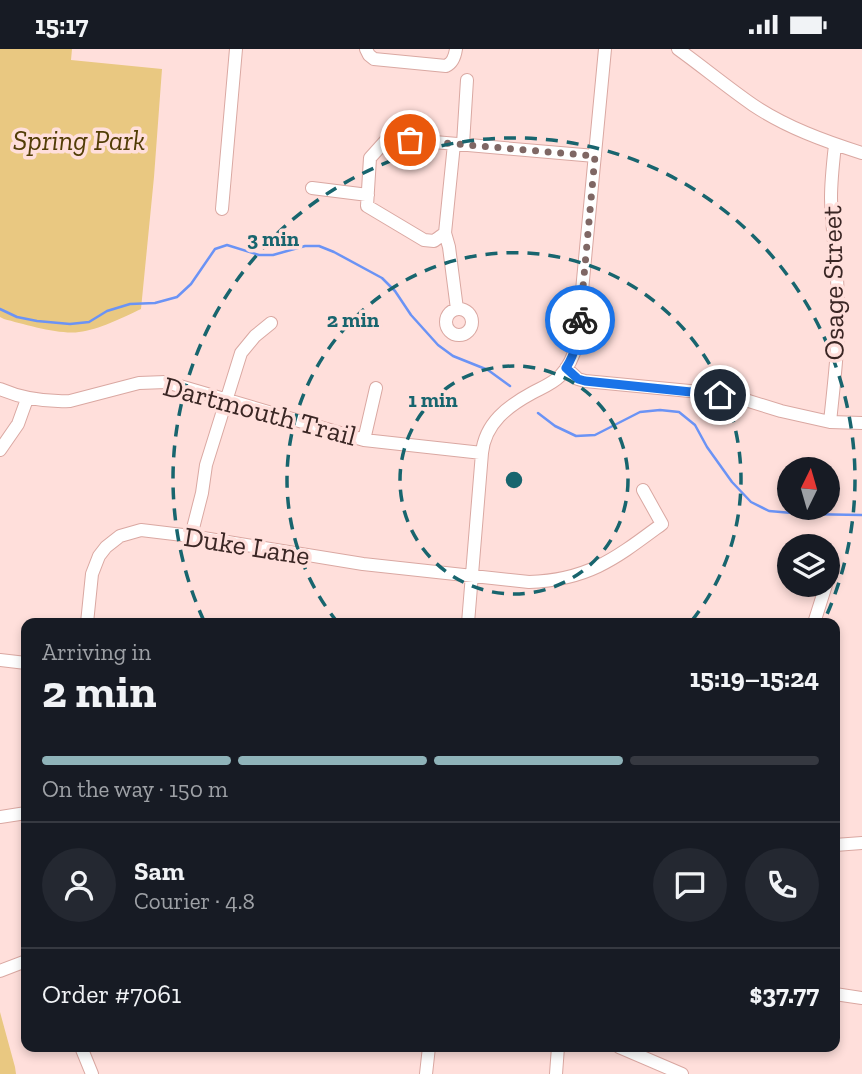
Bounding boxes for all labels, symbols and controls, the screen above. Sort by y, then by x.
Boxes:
text: 15:17 [35,9,88,41]
pin [380,110,440,170]
icon: bag [391,121,429,159]
park label: Spring Park [13,124,145,157]
street label: Osage Street [815,205,851,361]
text: 3 min [247,226,300,251]
courier [545,285,615,355]
icon: bike [561,301,599,339]
text: 2 min [327,307,380,332]
pin [690,365,750,425]
street label: Dartmouth Trail [160,369,360,453]
icon: home [701,376,739,414]
text: 1 min [408,387,458,412]
north arrow [777,457,840,520]
map controls [777,457,840,597]
centre of rings [502,468,526,492]
street label: Duke Lane [182,520,312,572]
button: layers [777,534,840,597]
text: Arriving in [42,638,151,666]
text: 15:19–15:24 [690,662,819,694]
text: 2 min [42,664,157,719]
text: On the way · 150 m [42,775,228,803]
button: person [42,848,116,922]
button: chat [653,848,727,922]
button: phone [745,848,819,922]
text: Sam [134,855,184,887]
text: Courier · 4.8 [134,887,255,915]
text: Order #7061 [42,978,181,1010]
text: $37.77 [750,978,819,1010]

